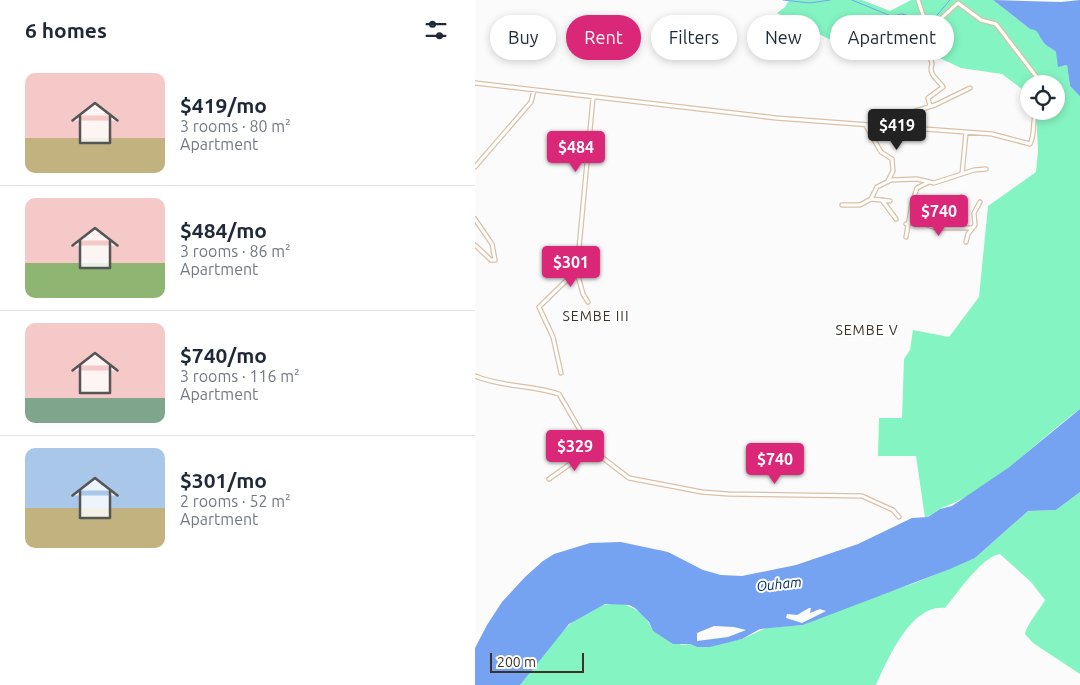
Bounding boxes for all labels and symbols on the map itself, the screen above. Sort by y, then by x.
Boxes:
pin: $419 [867,108,927,151]
pin: $484 [546,130,606,173]
pin: $740 [909,194,969,237]
pin: $301 [541,246,601,288]
district label: SEMBE III [562,308,630,324]
district label: SEMBE V [835,322,899,338]
pin: $329 [545,430,605,472]
pin: $740 [745,442,805,485]
water label: Ouham [756,574,802,594]
scale bar [490,650,584,673]

